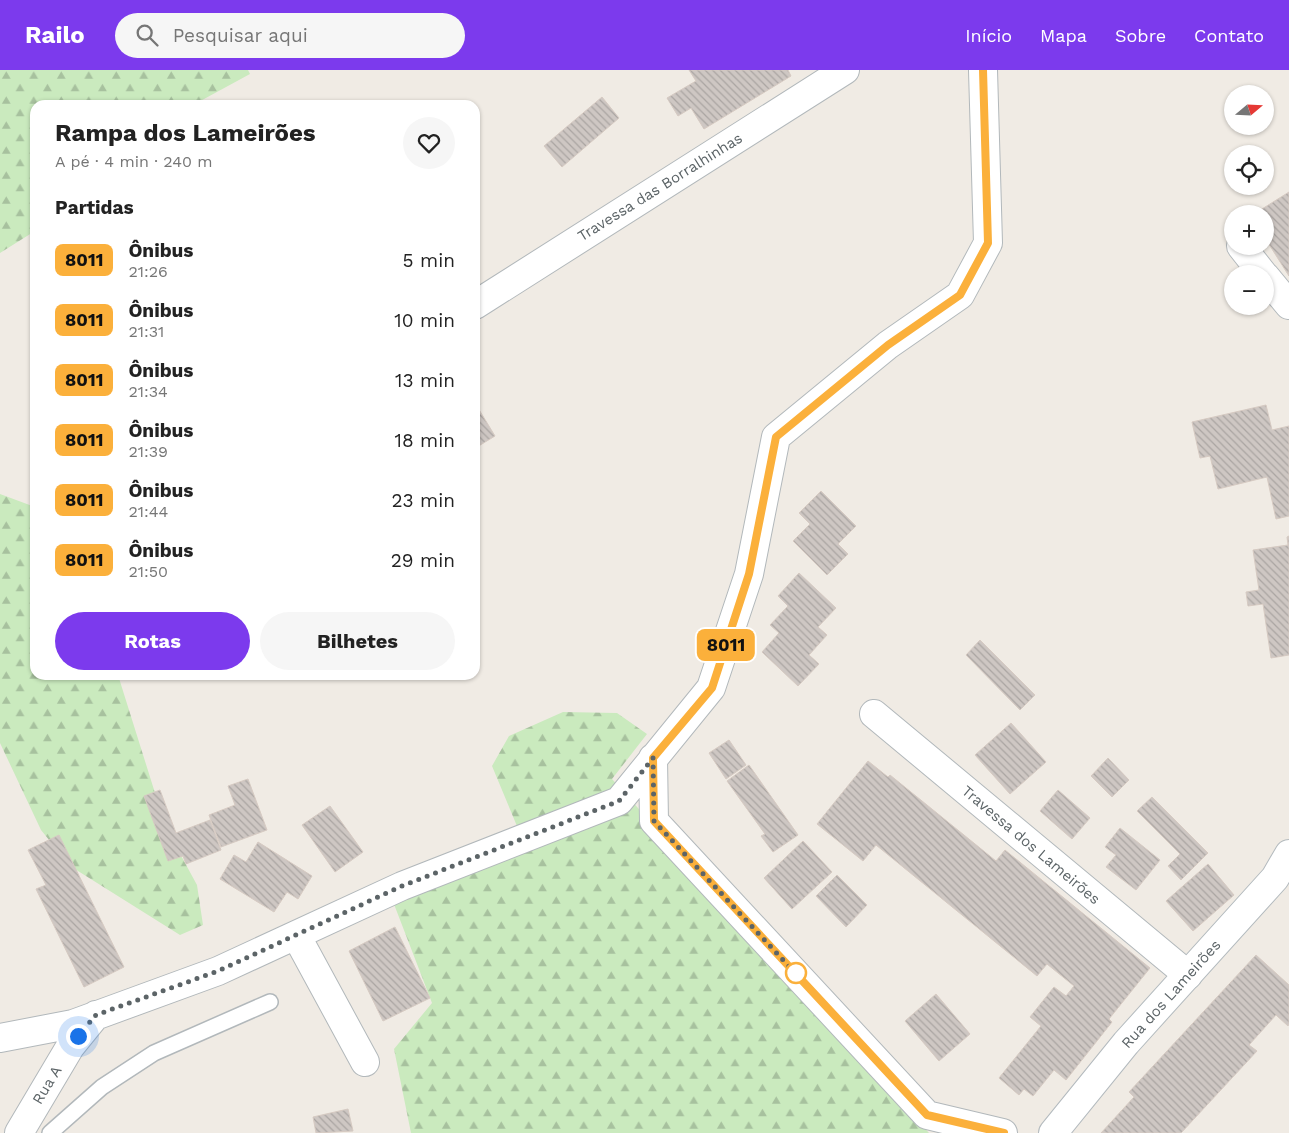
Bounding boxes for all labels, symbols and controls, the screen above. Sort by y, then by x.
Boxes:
search box [115,13,465,58]
text: Railo [25,21,85,49]
icon: search [133,21,161,49]
text: Pesquisar aqui [173,24,308,47]
text: Início [965,25,1012,46]
text: Mapa [1040,25,1087,46]
text: Sobre [1115,25,1166,46]
text: Contato [1194,25,1264,46]
north arrow [1224,85,1274,135]
map controls [1224,85,1274,315]
button: heart [403,117,455,169]
text: Rampa dos Lameirões [55,119,316,147]
street label: Travessa das Borralhinhas [574,129,746,245]
button: locate [1224,145,1274,195]
text: A pé · 4 min · 240 m [55,152,213,171]
text: Partidas [55,196,134,219]
button: + [1224,205,1274,255]
text: Ônibus [128,239,193,262]
text: 8011 [65,249,103,270]
text: 5 min [403,249,455,272]
text: 21:26 [128,262,168,281]
button: − [1224,265,1274,315]
text: Ônibus [128,299,193,322]
text: 8011 [65,309,103,330]
text: 10 min [394,309,455,332]
text: 21:31 [128,322,164,341]
text: Ônibus [128,359,193,382]
text: 8011 [65,369,103,390]
text: 13 min [395,369,455,392]
text: 21:34 [128,382,168,401]
text: Ônibus [128,419,193,442]
text: 8011 [65,429,103,450]
text: 18 min [394,429,455,452]
text: 21:39 [128,442,168,461]
text: Ônibus [128,479,193,502]
text: 8011 [65,489,103,510]
text: 23 min [391,489,455,512]
text: 21:44 [128,502,168,521]
text: Ônibus [128,539,193,562]
text: 8011 [65,549,103,570]
text: 29 min [391,549,455,572]
text: 21:50 [128,562,168,581]
button: Rotas [55,612,250,670]
button: Bilhetes [260,612,455,670]
line badge: 8011 [691,629,761,661]
text: 8011 [707,634,745,655]
street label: Travessa dos Lameirões [958,782,1104,908]
street label: Rua dos Lameirões [1118,936,1224,1052]
unlabelled marker [785,962,807,984]
your location [66,1024,91,1049]
street label: Rua A [29,1062,65,1107]

